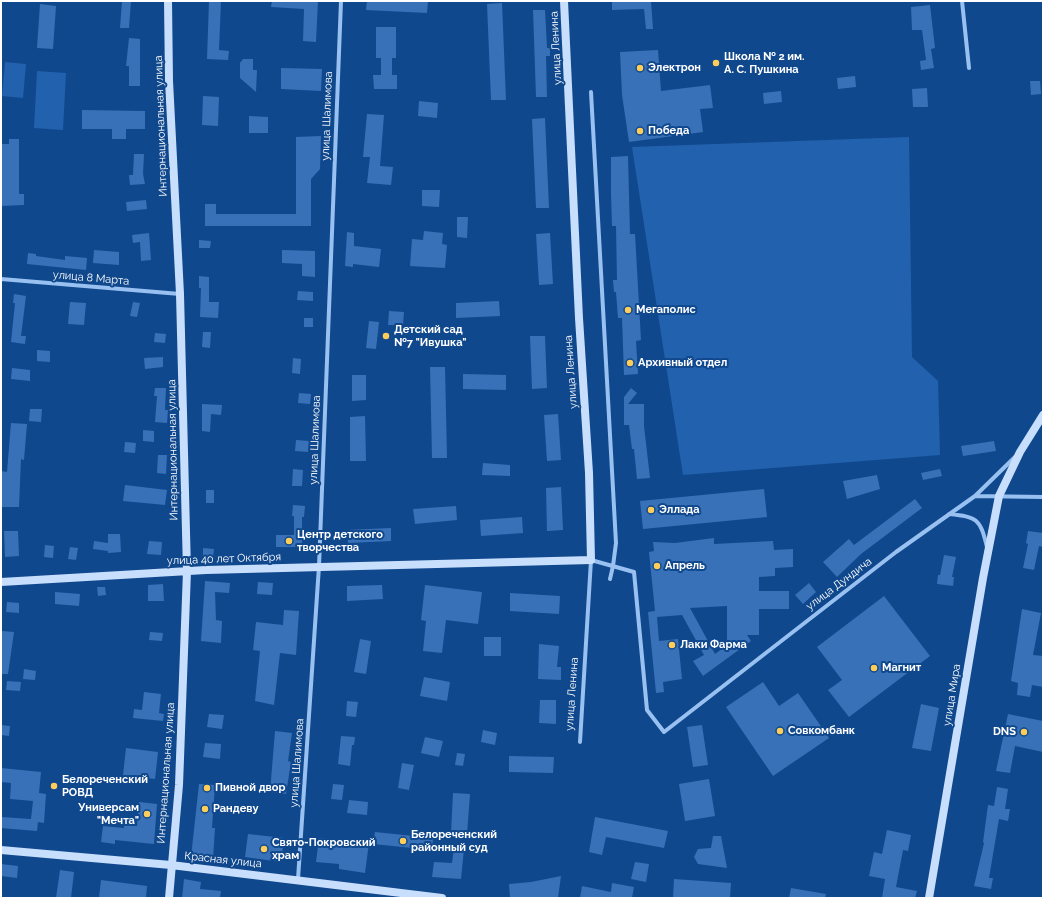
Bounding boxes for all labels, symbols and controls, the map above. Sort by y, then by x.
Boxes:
street label: улица Ленина [547,11,565,85]
place label: Школа № 2 им. А. С. Пушкина [724,50,805,76]
street label: Интернациональная улица [152,55,170,197]
marker: Школа № 2 им. А. С. Пушкина [711,58,721,68]
place label: Электрон [648,61,701,75]
marker: Электрон [635,63,645,73]
street label: улица Шалимова [319,71,335,161]
place label: Победа [648,124,689,138]
marker: Победа [635,126,645,136]
street label: улица 8 Марта [52,268,130,288]
place label: Мегаполис [636,303,696,317]
marker: Мегаполис [623,305,633,315]
place label: Детский сад №7 "Ивушка" [394,323,467,349]
marker: Детский сад №7 "Ивушка" [381,331,391,341]
street label: улица Ленина [562,335,580,409]
place label: Архивный отдел [638,356,727,370]
marker: Архивный отдел [625,358,635,368]
street label: Интернациональная улица [165,379,181,521]
street label: улица Шалимова [307,395,323,485]
place label: Эллада [659,503,700,517]
marker: Эллада [646,505,656,515]
place label: Центр детского творчества [297,528,383,554]
marker: Центр детского творчества [284,536,294,546]
street label: улица 40 лет Октября [167,550,281,568]
street label: улица Дундича [803,555,875,613]
place label: Апрель [665,559,705,573]
marker: Апрель [652,561,662,571]
place label: Лаки Фарма [680,638,747,652]
marker: Лаки Фарма [667,640,677,650]
street label: улица Ленина [563,657,581,731]
place label: Магнит [882,661,921,675]
marker: Магнит [869,663,879,673]
street label: улица Мира [941,663,963,727]
street label: Интернациональная улица [154,702,178,844]
street label: улица Шалимова [287,718,307,808]
place label: Совкомбанк [788,724,855,738]
place label: DNS [993,725,1016,739]
marker: Совкомбанк [775,726,785,736]
marker: DNS [1019,727,1029,737]
place label: Белореченский РОВД [62,773,148,799]
marker: Белореченский РОВД [49,781,59,791]
place label: Пивной двор [215,781,285,795]
marker: Пивной двор [202,783,212,793]
place label: Универсам "Мечта" [78,801,139,827]
place label: Рандеву [213,802,259,816]
marker: Рандеву [200,804,210,814]
marker: Универсам "Мечта" [142,809,152,819]
place label: Белореченский районный суд [411,828,497,854]
place label: Свято-Покровский храм [272,836,375,862]
marker: Белореченский районный суд [398,836,408,846]
marker: Свято-Покровский храм [259,844,269,854]
street label: Красная улица [184,849,262,871]

